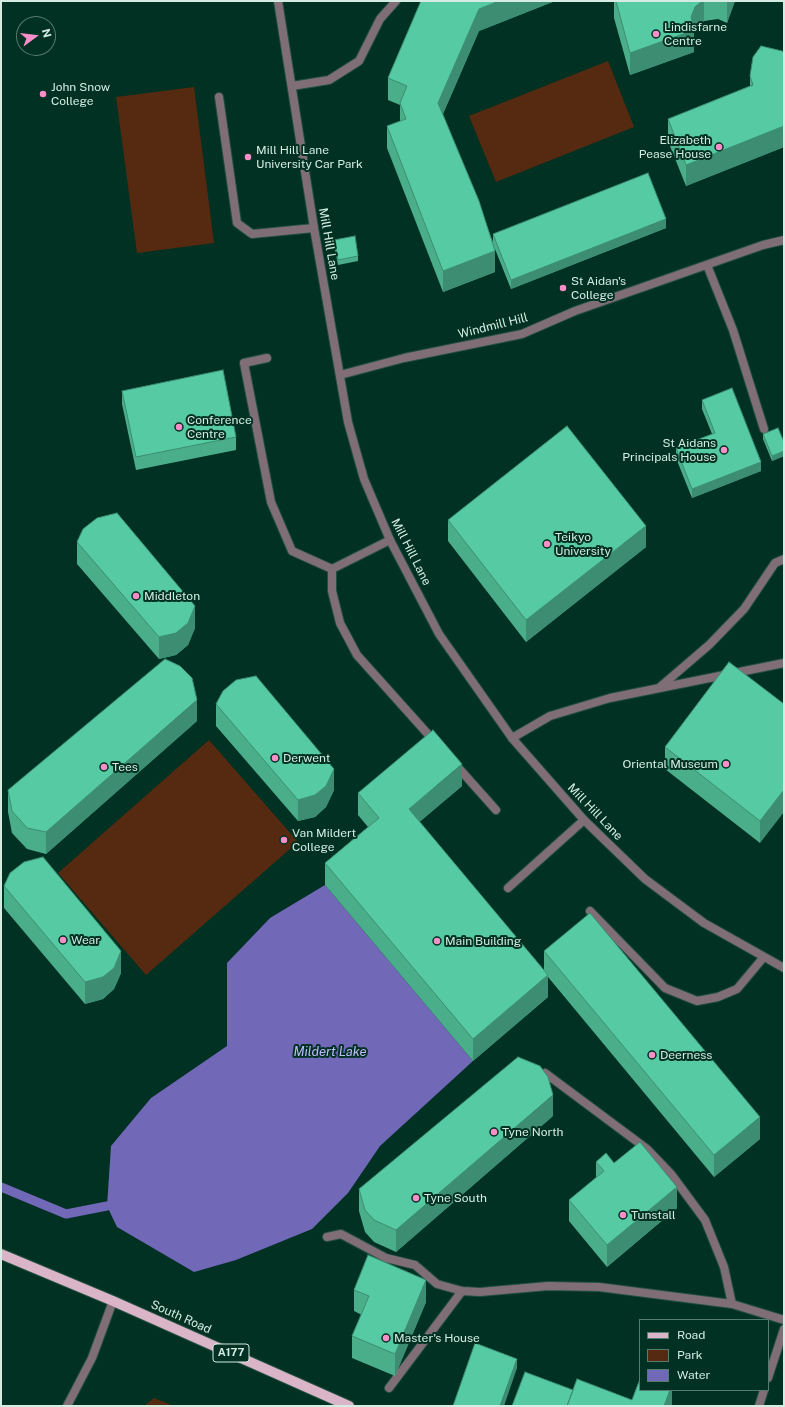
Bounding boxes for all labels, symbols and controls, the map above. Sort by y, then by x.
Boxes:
north arrow [16,16,56,56]
place label: Lindisfarne Centre [664,20,727,48]
text: N [40,27,54,39]
marker: Lindisfarne Centre [651,29,661,39]
place label: John Snow College [51,80,110,108]
marker: John Snow College [38,89,48,99]
place label: Elizabeth Pease House [639,133,711,161]
marker: Elizabeth Pease House [714,142,724,152]
place label: Mill Hill Lane University Car Park [256,143,363,171]
marker: Mill Hill Lane University Car Park [243,152,253,162]
street label: Mill Hill Lane [316,207,342,281]
place label: St Aidan's College [571,274,626,302]
marker: St Aidan's College [558,283,568,293]
street label: Windmill Hill [457,310,529,342]
place label: Conference Centre [187,413,252,441]
marker: Conference Centre [174,422,184,432]
place label: St Aidans Principals House [622,436,716,464]
marker: St Aidans Principals House [719,445,729,455]
street label: Mill Hill Lane [388,516,434,588]
place label: Teikyo University [555,530,611,558]
marker: Teikyo University [542,539,552,549]
place label: Middleton [144,589,200,603]
marker: Middleton [131,591,141,601]
place label: Derwent [283,751,330,765]
marker: Derwent [270,753,280,763]
place label: Oriental Museum [622,757,718,771]
marker: Oriental Museum [721,759,731,769]
place label: Tees [112,760,138,774]
marker: Tees [99,762,109,772]
street label: Mill Hill Lane [564,781,626,843]
place label: Van Mildert College [292,826,356,854]
marker: Van Mildert College [279,835,289,845]
place label: Wear [71,933,100,947]
place label: Main Building [445,934,521,948]
marker: Wear [58,935,68,945]
marker: Main Building [432,936,442,946]
water label: Mildert Lake [293,1044,367,1060]
place label: Deerness [660,1048,712,1062]
marker: Deerness [647,1050,657,1060]
place label: Tyne North [502,1125,564,1139]
marker: Tyne North [489,1127,499,1137]
place label: Tyne South [424,1191,487,1205]
marker: Tyne South [411,1193,421,1203]
place label: Tunstall [631,1208,676,1222]
marker: Tunstall [618,1210,628,1220]
street label: South Road [149,1297,213,1337]
legend [639,1319,769,1391]
text: Road [677,1328,705,1342]
place label: Master's House [394,1331,480,1345]
marker: Master's House [381,1333,391,1343]
road number: A177 [213,1344,249,1362]
text: Park [677,1348,703,1362]
text: Water [677,1368,710,1382]

